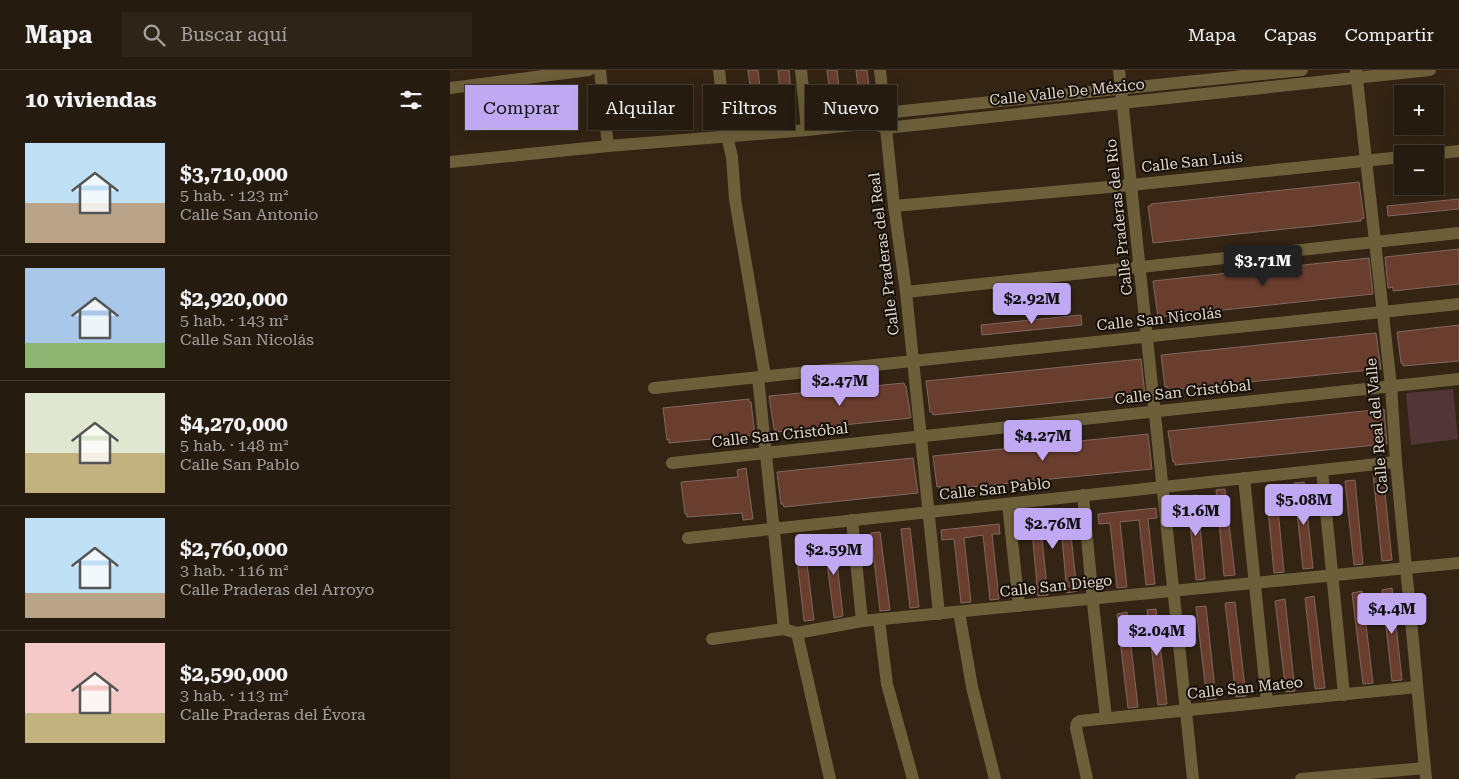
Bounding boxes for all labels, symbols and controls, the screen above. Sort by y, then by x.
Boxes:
search box [122,12,472,57]
text: Mapa [25,21,92,49]
icon: search [140,21,168,49]
text: Buscar aquí [180,23,287,46]
text: Mapa [1188,24,1236,45]
text: Capas [1264,24,1317,45]
text: Compartir [1345,24,1434,45]
street label: Calle Valle De México [988,75,1146,109]
chip: Comprar [465,85,578,130]
chip: Alquilar [588,85,693,130]
chip: Filtros [703,85,795,130]
chip: Nuevo [805,85,897,130]
map controls [1394,85,1444,195]
button: + [1394,85,1444,135]
icon: filters [397,86,425,114]
text: 10 viviendas [25,88,156,112]
street label: Calle Praderas del Río [1102,138,1136,296]
button: − [1394,145,1444,195]
street label: Calle San Luis [1140,148,1244,176]
text: $3,710,000 [180,162,288,186]
icon: home [65,163,125,223]
street label: Calle Praderas del Real [865,171,903,337]
text: 5 hab. · 123 m² [180,186,289,205]
text: Calle San Antonio [180,205,318,224]
pin: $3.71M [1222,244,1304,287]
text: $3.71M [1235,251,1291,270]
pin: $2.92M [991,282,1073,325]
text: $2,920,000 [180,287,288,311]
icon: home [65,288,125,348]
text: $2.92M [1004,289,1060,308]
street label: Calle San Nicolás [1096,303,1222,335]
text: 5 hab. · 143 m² [180,311,289,330]
text: Calle San Nicolás [180,330,314,349]
street label: Calle Real del Valle [1362,357,1392,495]
pin: $2.47M [799,364,881,407]
text: $2.47M [812,371,868,390]
street label: Calle San Cristóbal [1114,376,1252,408]
text: $4,270,000 [180,412,288,436]
icon: home [65,413,125,473]
street label: Calle San Cristóbal [711,419,849,451]
pin: $4.27M [1002,420,1084,462]
text: $4.27M [1015,426,1071,445]
text: 5 hab. · 148 m² [180,436,289,455]
text: Calle San Pablo [180,455,300,474]
street label: Calle San Pablo [938,474,1052,504]
pin: $5.08M [1263,484,1345,526]
text: $5.08M [1276,490,1332,509]
pin: $1.6M [1161,494,1231,537]
text: $1.6M [1172,501,1220,520]
pin: $2.76M [1012,508,1094,550]
text: $2.76M [1025,514,1081,533]
pin: $2.59M [793,534,875,576]
text: $2,760,000 [180,537,288,561]
icon: home [65,538,125,598]
text: $2.59M [806,540,862,559]
text: 3 hab. · 116 m² [180,561,289,580]
street label: Calle San Diego [999,571,1113,601]
text: Calle Praderas del Arroyo [180,580,374,599]
pin: $4.4M [1357,592,1427,635]
text: $4.4M [1368,599,1416,618]
pin: $2.04M [1116,614,1198,657]
text: $2.04M [1129,621,1185,640]
text: $2,590,000 [180,662,288,686]
icon: home [65,663,125,723]
street label: Calle San Mateo [1186,673,1304,703]
text: 3 hab. · 113 m² [180,686,289,705]
text: Calle Praderas del Évora [180,705,366,724]

